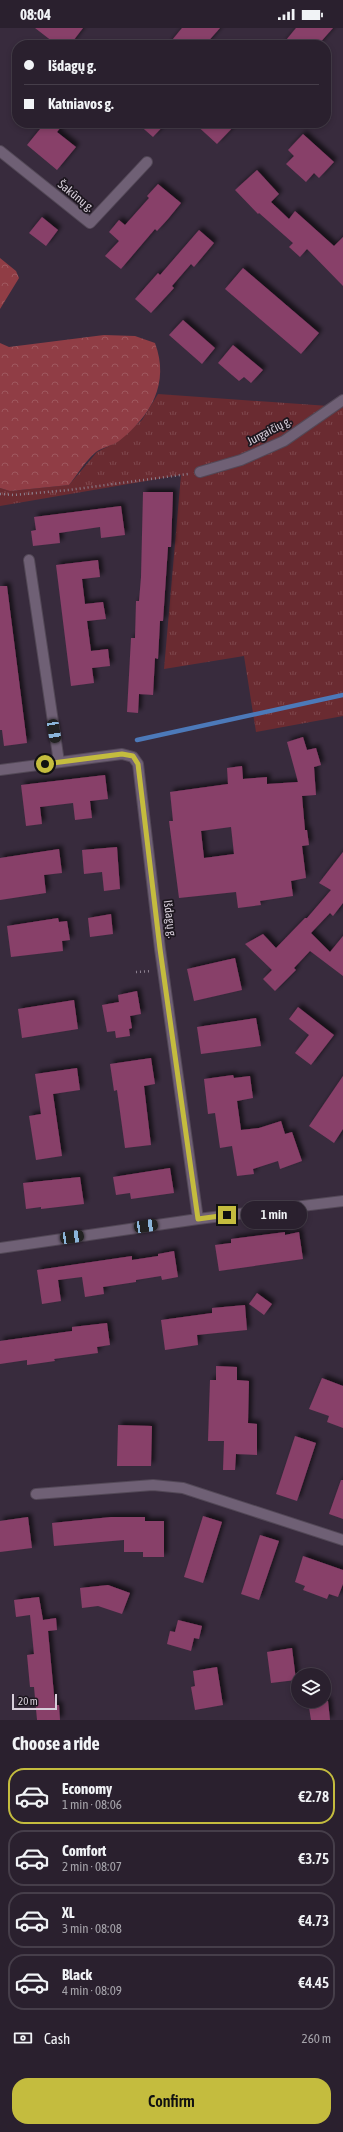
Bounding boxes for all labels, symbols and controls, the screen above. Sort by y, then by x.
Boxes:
text: 08:04 [20,6,51,23]
text: Išdagų g. [48,57,96,74]
text: Katniavos g. [48,95,114,112]
street label: Šakūnų g. [55,177,97,215]
street label: Jurgaičių g. [245,414,293,448]
car [46,718,62,744]
route start [36,755,54,773]
street label: Išdagų g. [161,899,179,939]
callout: 1 min [241,1201,307,1229]
route end [218,1206,236,1224]
text: 1 min [261,1207,287,1222]
car [133,1218,159,1234]
car [59,1229,85,1245]
map controls [291,1668,331,1708]
button: layers [291,1668,331,1708]
scale bar [12,1692,57,1711]
text: 20 m [18,1695,38,1707]
text: Choose a ride [12,1733,100,1754]
icon: car [14,1778,50,1814]
text: Economy [62,1780,112,1797]
text: €2.78 [298,1788,329,1805]
text: 1 min · 08:06 [62,1797,122,1812]
icon: car [14,1840,50,1876]
text: Comfort [62,1842,106,1859]
text: €3.75 [298,1850,329,1867]
text: 2 min · 08:07 [62,1859,122,1874]
icon: car [14,1902,50,1938]
text: XL [62,1904,75,1921]
text: €4.73 [298,1912,329,1929]
text: 3 min · 08:08 [62,1921,122,1936]
icon: car [14,1964,50,2000]
text: Black [62,1966,92,1983]
text: €4.45 [298,1974,329,1991]
text: 4 min · 08:09 [62,1983,122,1998]
icon: cash [12,2027,34,2049]
text: Cash [44,2030,70,2047]
text: 260 m [302,2031,331,2046]
button: Confirm [12,2078,331,2124]

